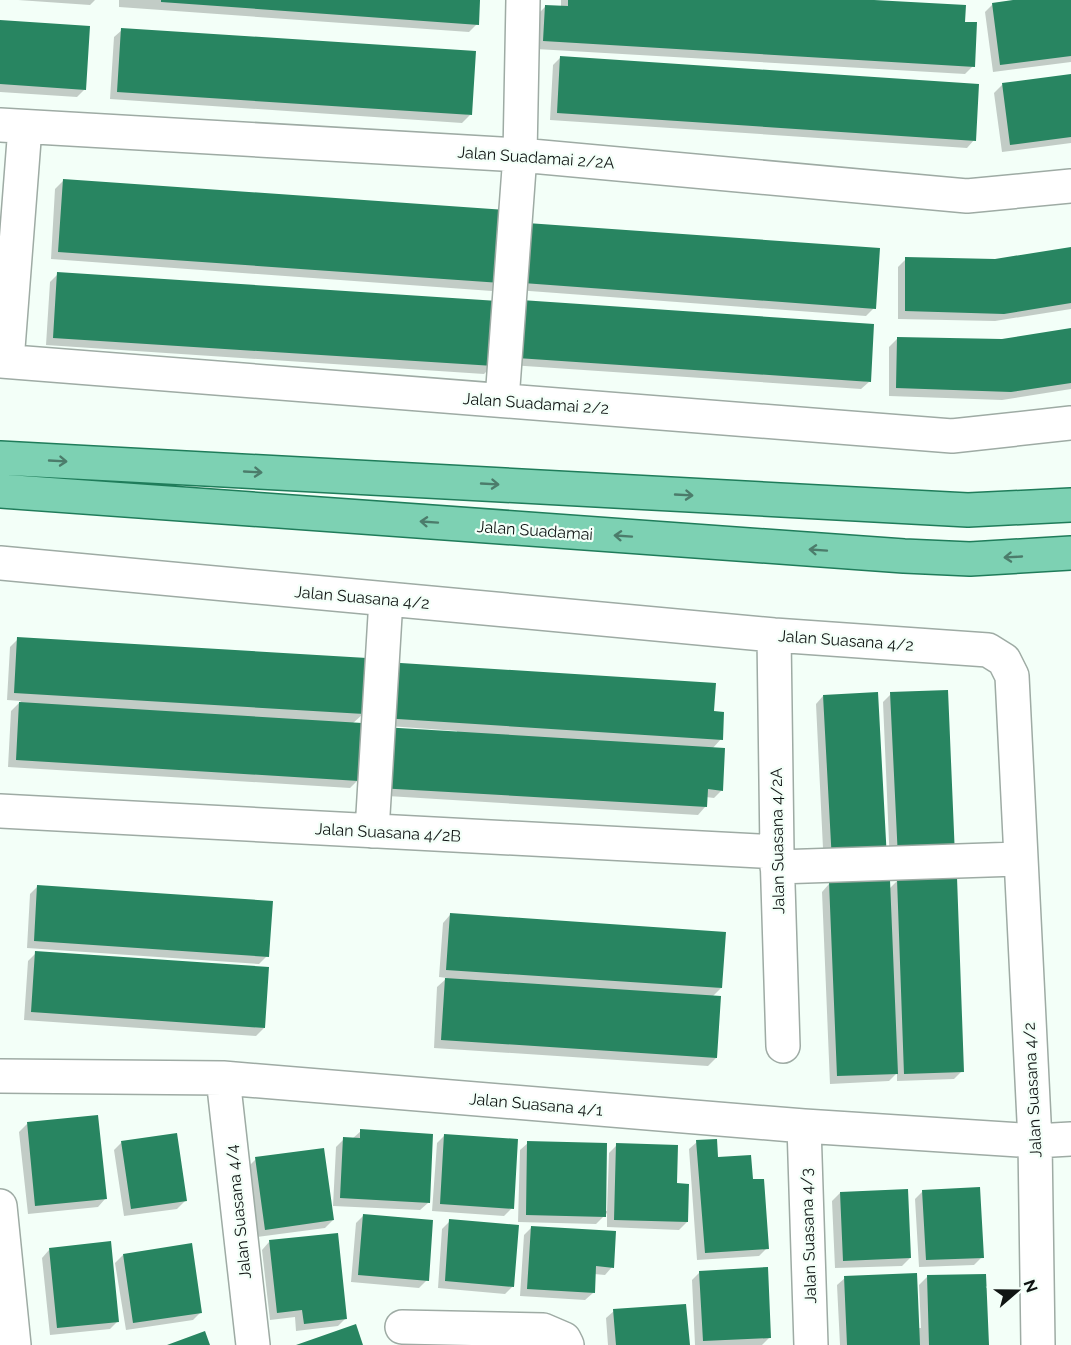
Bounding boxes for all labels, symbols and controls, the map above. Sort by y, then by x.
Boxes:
street label: Jalan Suadamai 2/2A [457,143,615,172]
street label: Jalan Suadamai 2/2 [462,389,610,418]
one-way arrow [48,456,68,467]
one-way arrow [243,466,263,477]
one-way arrow [479,479,499,490]
one-way arrow [674,489,694,500]
one-way arrow [420,516,439,527]
street label: Jalan Suadamai [476,517,594,544]
one-way arrow [614,530,634,541]
one-way arrow [809,544,828,555]
one-way arrow [1003,551,1023,562]
street label: Jalan Suasana 4/2 [294,582,430,613]
street label: Jalan Suasana 4/2 [778,626,914,655]
street label: Jalan Suasana 4/2A [767,767,788,914]
street label: Jalan Suasana 4/2B [314,819,462,846]
street label: Jalan Suasana 4/2 [1019,1022,1046,1158]
street label: Jalan Suasana 4/1 [468,1089,604,1120]
street label: Jalan Suasana 4/4 [222,1144,255,1280]
street label: Jalan Suasana 4/3 [797,1168,820,1304]
north arrow [987,1261,1047,1321]
text: N [1020,1277,1042,1295]

